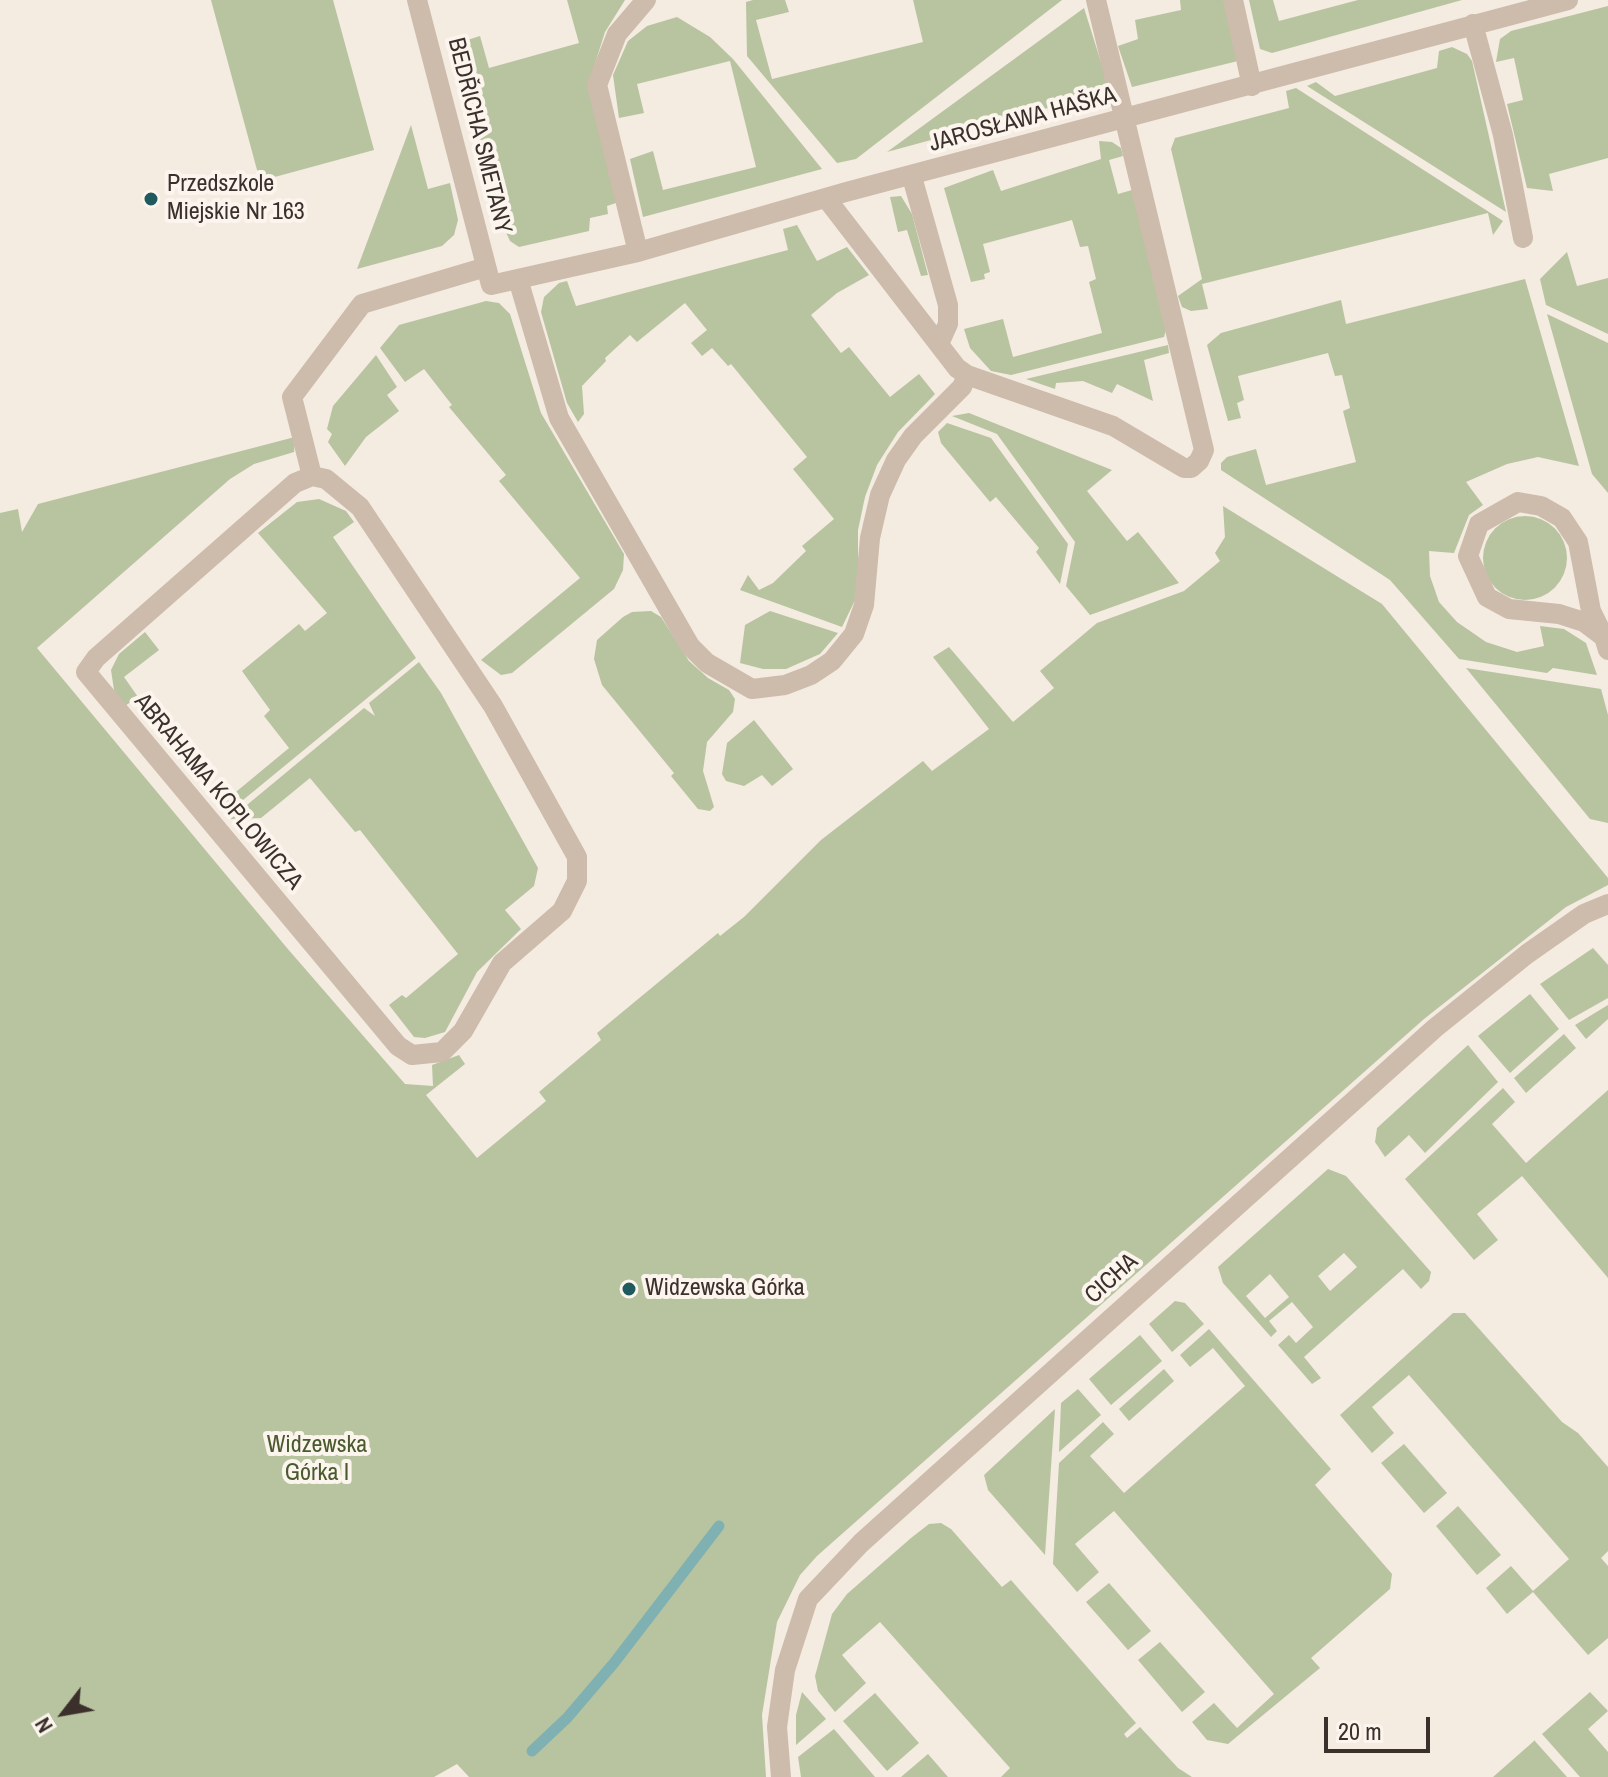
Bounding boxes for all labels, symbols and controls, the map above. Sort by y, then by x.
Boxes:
street label: BEDŘICHA SMETANY [441,35,517,237]
street label: JAROSŁAWA HAŠKA [926,81,1120,159]
place label: Przedszkole Miejskie Nr 163 [167,171,305,227]
marker: Przedszkole Miejskie Nr 163 [142,190,160,208]
street label: ABRAHAMA KOPLOWICZA [128,688,308,896]
street label: CICHA [1080,1248,1144,1310]
place label: Widzewska Górka [645,1275,805,1303]
marker: Widzewska Górka [620,1280,638,1298]
park label: Widzewska Górka I [267,1432,367,1488]
north arrow [24,1673,104,1753]
scale bar [1328,1701,1434,1751]
text: N [27,1712,60,1739]
text: 20 m [1338,1715,1382,1747]

